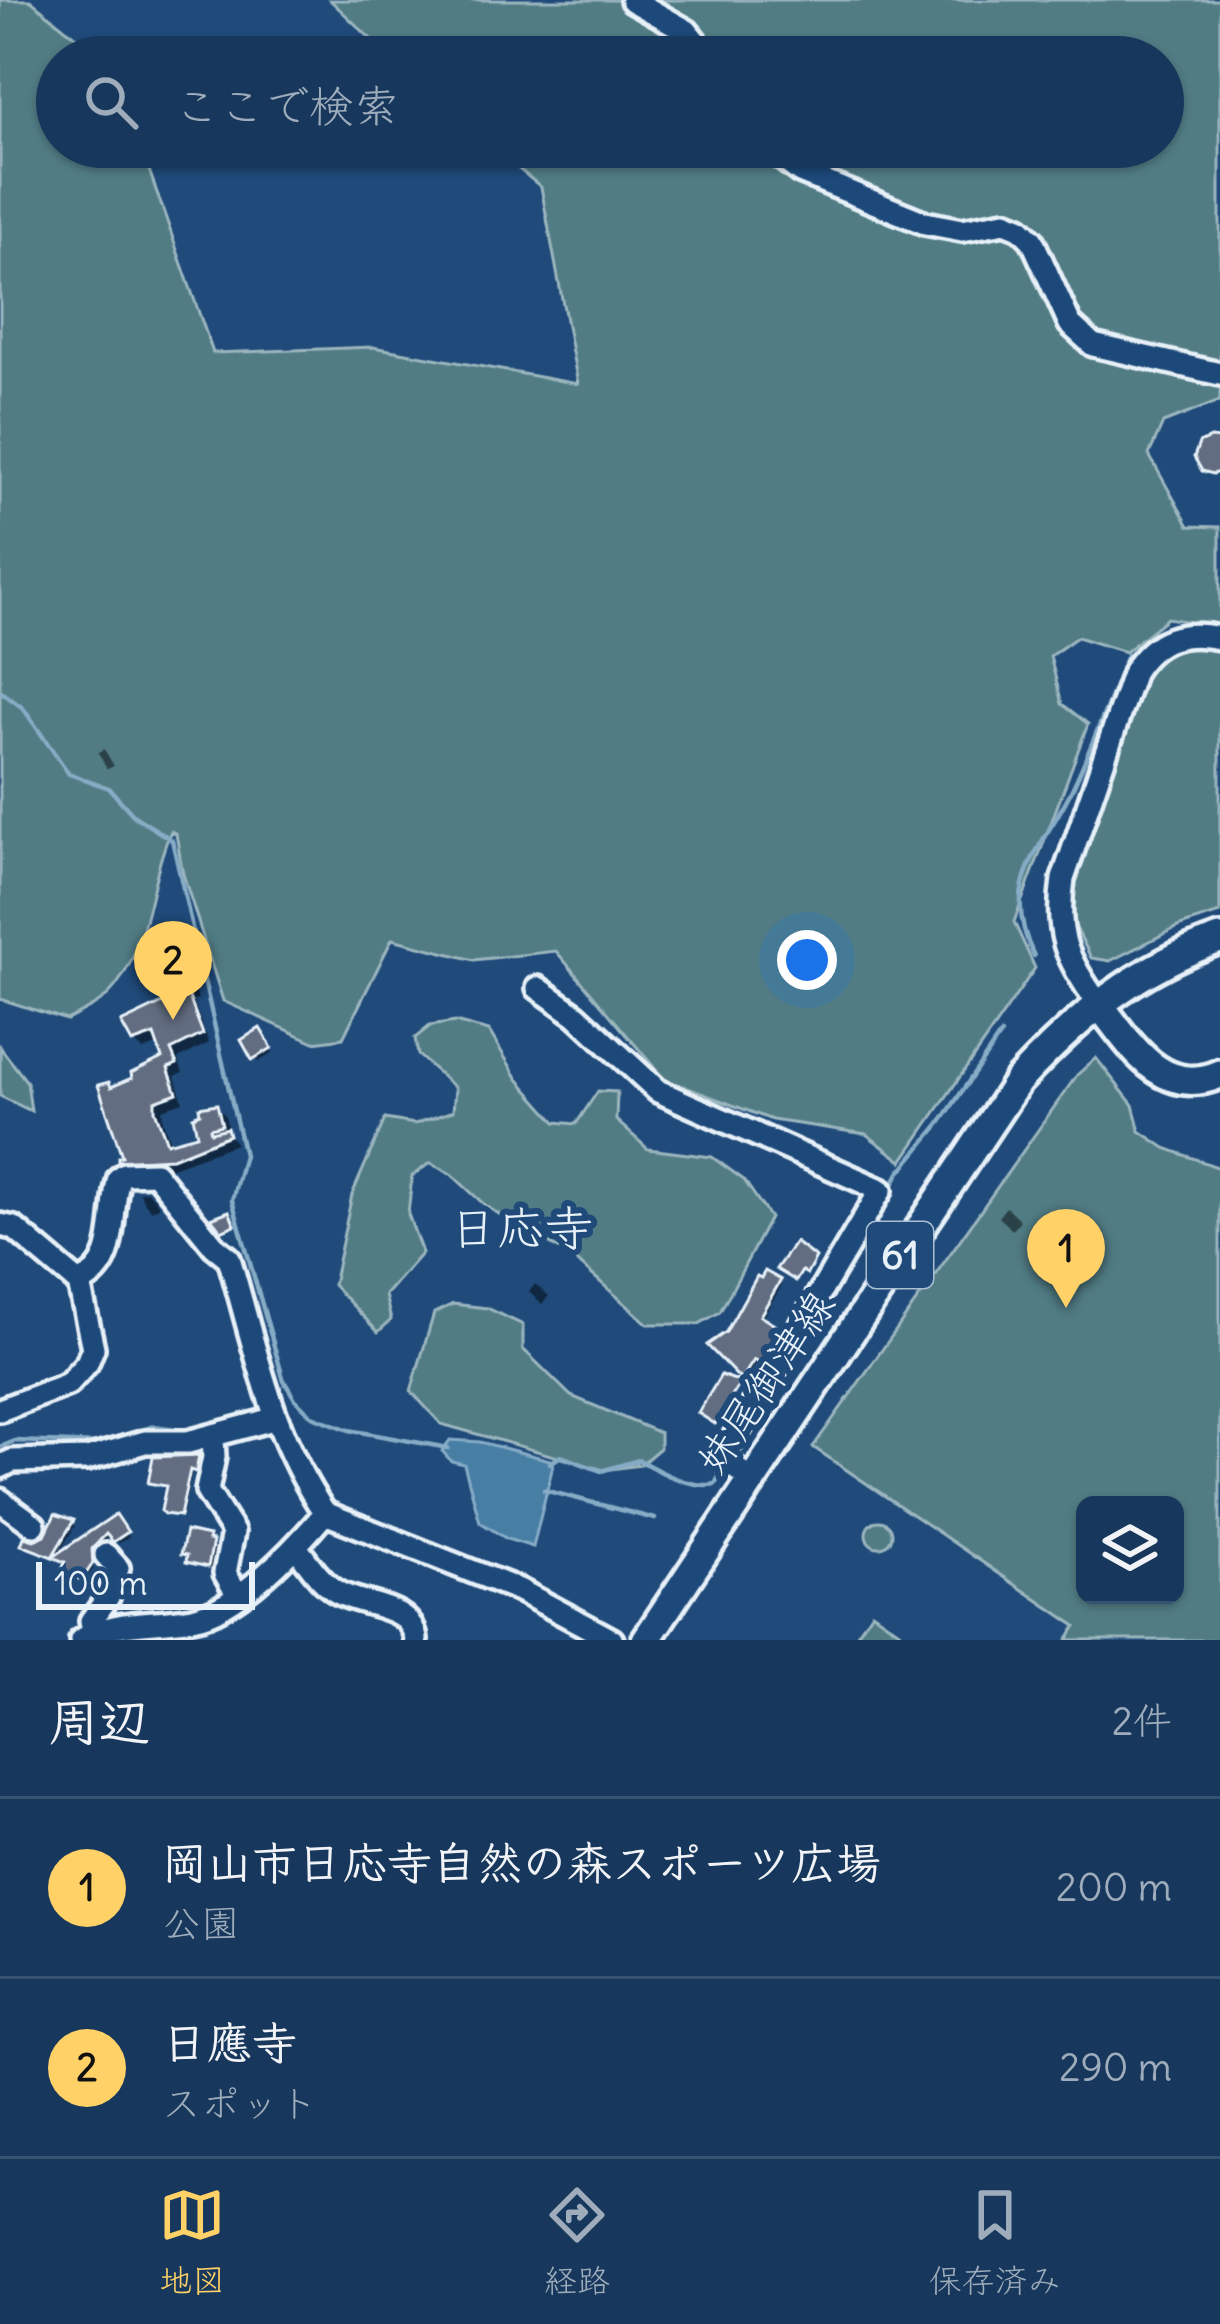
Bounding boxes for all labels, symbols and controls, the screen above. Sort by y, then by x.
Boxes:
search box [36,36,1184,168]
icon: search [78,69,144,135]
text: ここで検索 [174,78,399,134]
pin: 2 [134,921,212,1020]
your location [777,930,837,990]
district label: 日応寺 [449,1198,593,1258]
pin: 1 [1027,1209,1105,1308]
road number: 61 [867,1222,933,1288]
street label: 妹尾御津線 [685,1280,845,1484]
map controls [1076,1496,1184,1604]
button: layers [1076,1496,1184,1604]
scale bar [36,1556,255,1609]
text: 100 m [54,1562,147,1604]
text: 周辺 [48,1690,150,1754]
text: 2件 [1112,1697,1172,1746]
text: 岡山市日応寺自然の森スポーツ広場 [162,1835,881,1891]
text: 1 [79,1863,95,1912]
text: 200 m [1056,1863,1172,1912]
text: 公園 [162,1899,240,1948]
text: 日應寺 [162,2015,297,2071]
text: 2 [76,2043,98,2092]
text: 290 m [1059,2043,1172,2092]
text: スポット [162,2079,318,2128]
tab: 地図 [159,2182,225,2302]
tab: 経路 [544,2182,610,2302]
tab: 保存済み [929,2182,1061,2302]

